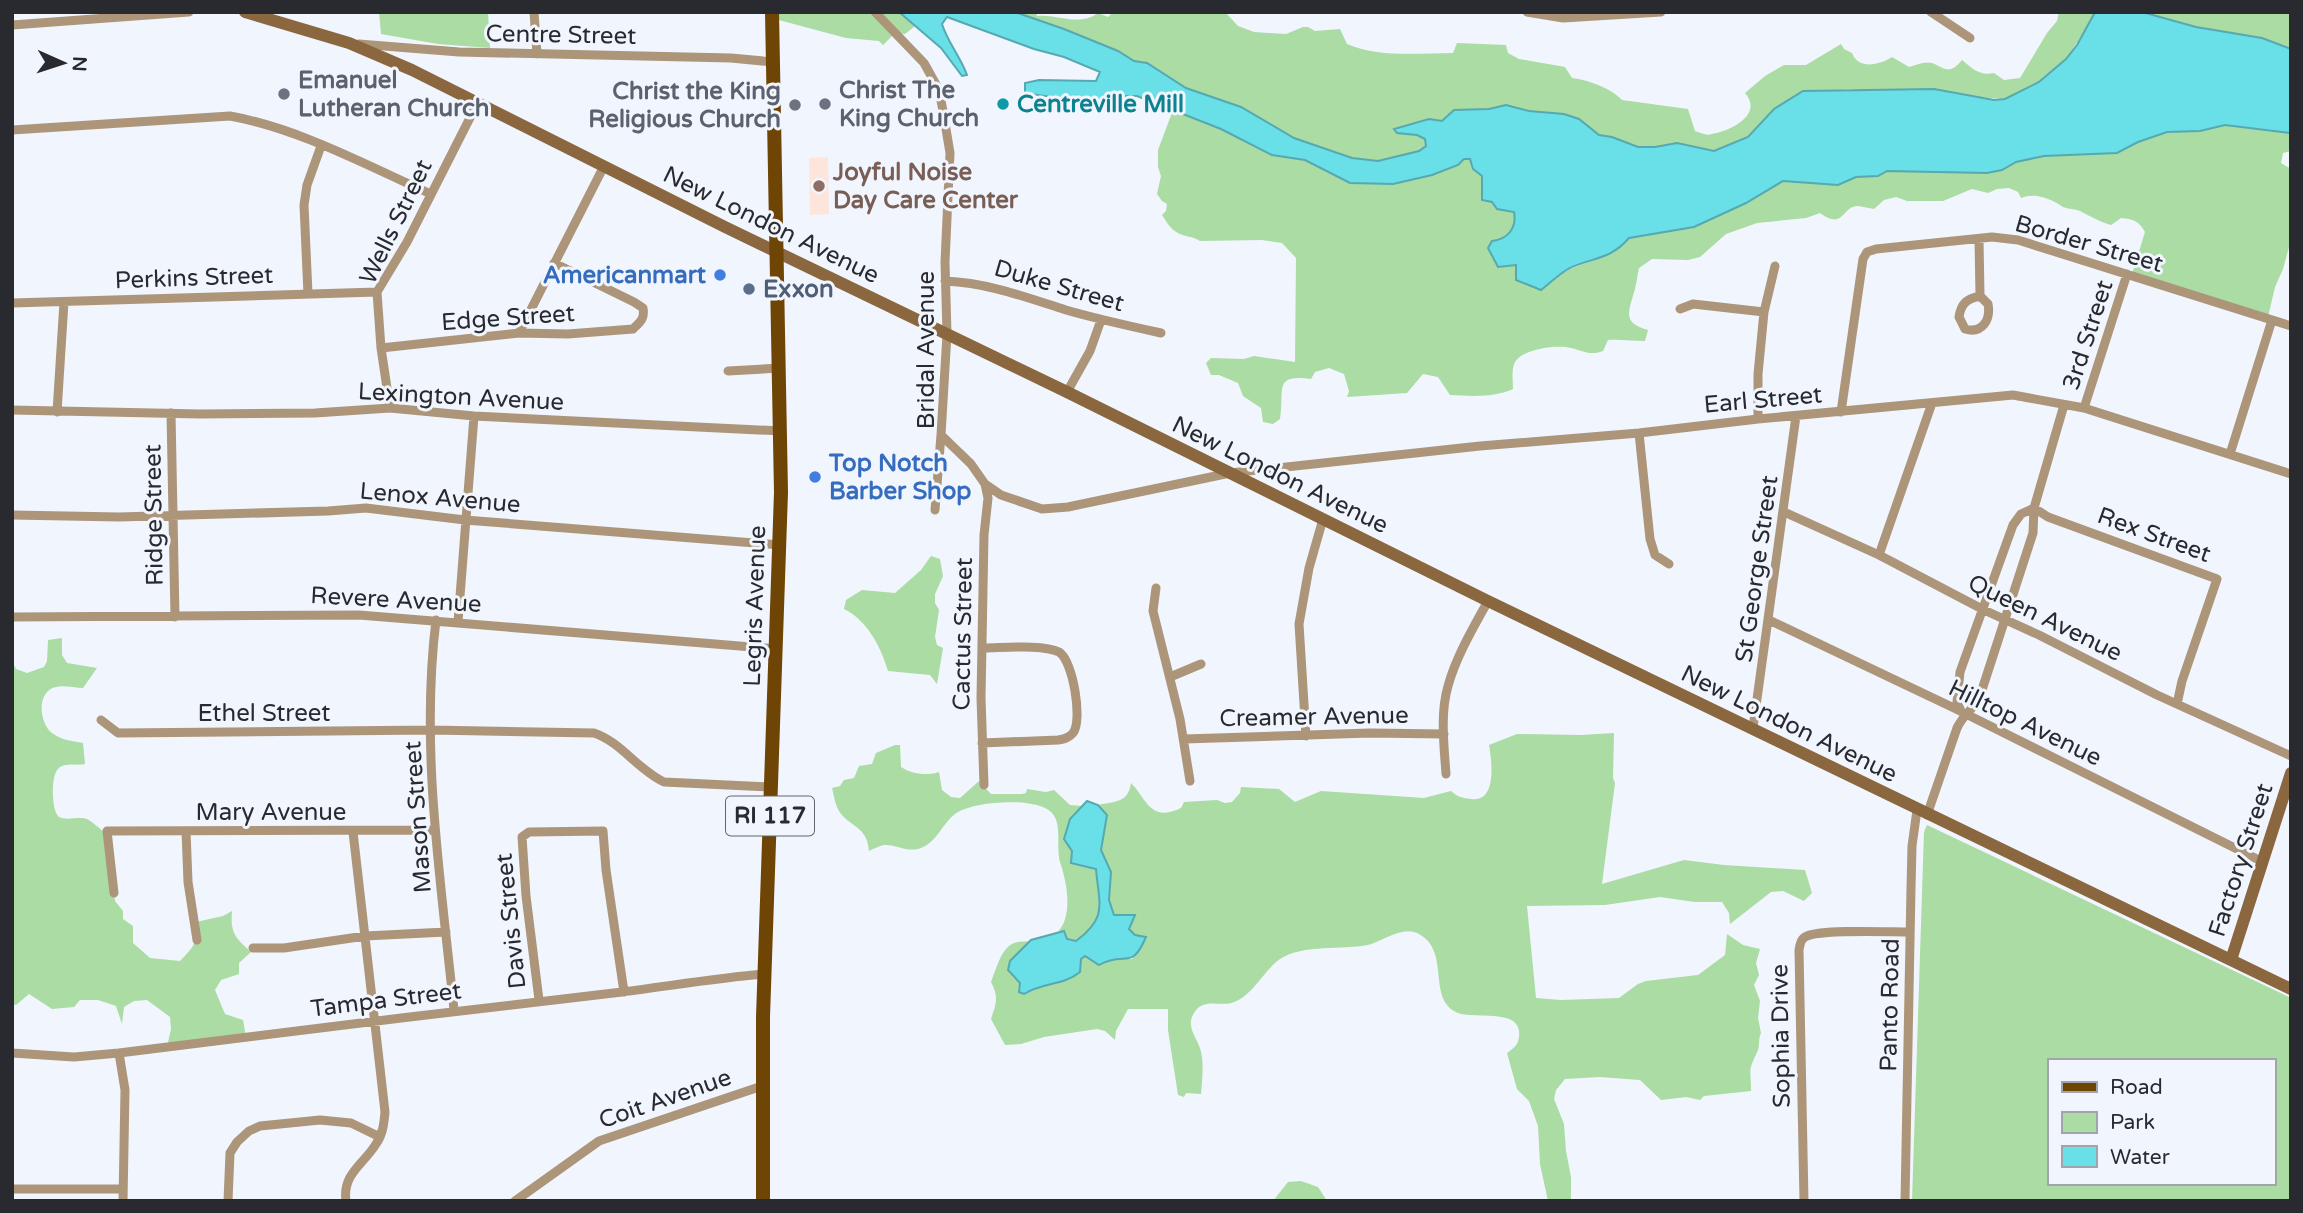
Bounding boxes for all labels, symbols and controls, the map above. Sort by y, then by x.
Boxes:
street label: Centre Street [485,19,637,51]
north arrow [28,28,98,98]
text: N [68,56,90,72]
place label: Emanuel Lutheran Church [298,66,489,123]
place label: Christ The King Church [839,76,979,133]
place label: Christ the King Religious Church [588,77,781,134]
marker: Emanuel Lutheran Church [276,86,292,102]
place label: Centreville Mill [1017,90,1184,119]
marker: Christ The King Church [817,96,833,112]
marker: Centreville Mill [995,96,1011,112]
marker: Christ the King Religious Church [787,97,803,113]
street label: Wells Street [353,155,439,289]
place label: Joyful Noise Day Care Center [832,158,1019,215]
street label: New London Avenue [658,160,884,290]
marker: Joyful Noise Day Care Center [811,178,827,194]
street label: Border Street [2012,209,2166,279]
street label: Duke Street [991,254,1127,318]
street label: Perkins Street [114,261,274,295]
place label: Americanmart [543,261,707,290]
marker: Americanmart [712,267,728,283]
street label: Bridal Avenue [912,271,941,429]
place label: Exxon [763,275,834,304]
street label: 3rd Street [2057,276,2119,394]
marker: Exxon [741,281,757,297]
street label: Edge Street [440,299,576,337]
street label: Lexington Avenue [357,377,565,417]
street label: Earl Street [1703,380,1823,420]
street label: New London Avenue [1167,410,1393,540]
street label: Ridge Street [138,444,170,586]
place label: Top Notch Barber Shop [828,449,971,506]
marker: Top Notch Barber Shop [807,469,823,485]
street label: St George Street [1730,474,1784,664]
street label: Lenox Avenue [358,477,522,519]
street label: Rex Street [2093,501,2215,569]
street label: Legris Avenue [738,525,772,687]
street label: Cactus Street [947,557,979,711]
street label: Queen Avenue [1963,568,2127,668]
street label: Revere Avenue [310,581,482,619]
street label: New London Avenue [1676,659,1902,789]
street label: Hilltop Avenue [1944,673,2106,773]
street label: Ethel Street [197,699,331,728]
street label: Creamer Avenue [1219,701,1409,733]
street label: Mason Street [398,740,438,894]
street label: Factory Street [2203,780,2279,940]
road number: RI 117 [726,796,814,836]
street label: Mary Avenue [196,798,346,827]
street label: Davis Street [489,852,533,990]
street label: Panto Road [1874,938,1906,1072]
street label: Sophia Drive [1765,964,1797,1108]
street label: Tampa Street [309,976,463,1024]
legend [2048,1059,2275,1185]
street label: Coit Avenue [595,1063,735,1135]
text: Road [2110,1075,2163,1100]
text: Park [2110,1110,2155,1135]
text: Water [2110,1145,2170,1170]

